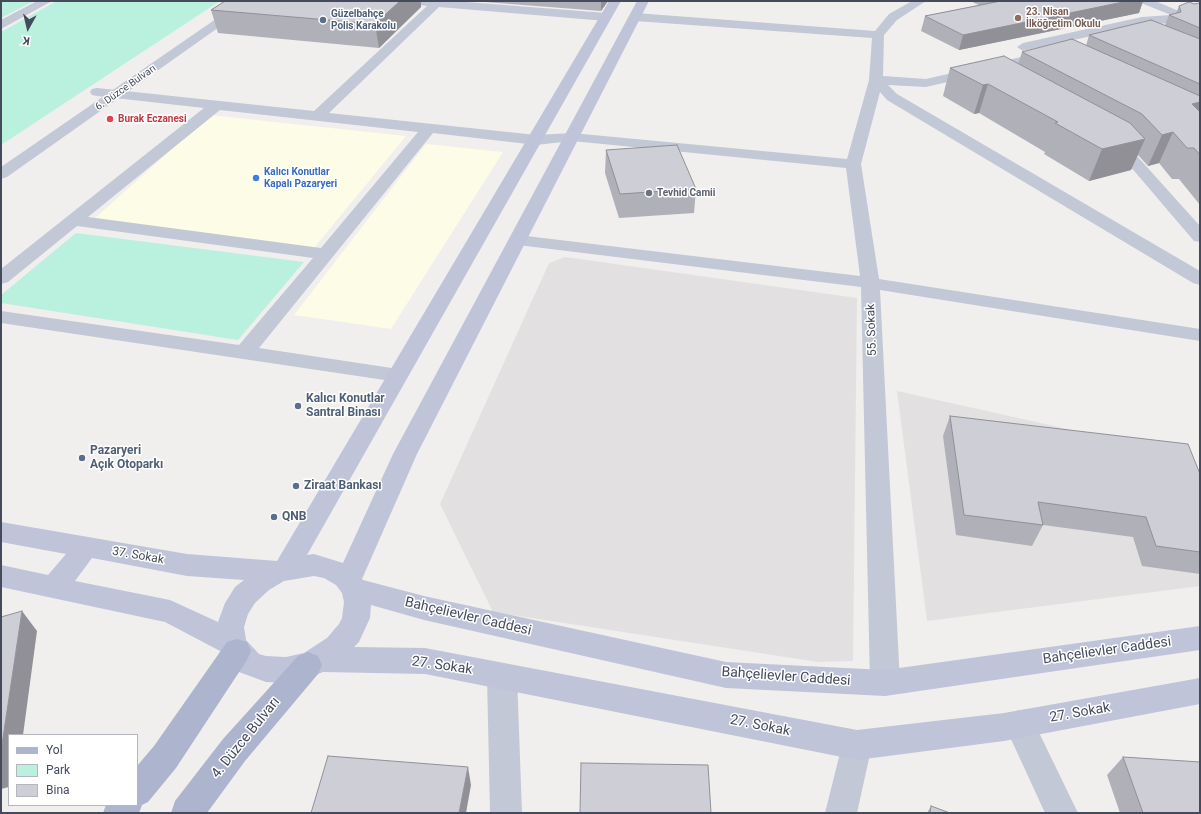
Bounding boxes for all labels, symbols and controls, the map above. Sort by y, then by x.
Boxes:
place label: 23. Nisan İlköğretim Okulu [1026,6,1101,30]
north arrow [8,8,48,48]
place label: Güzelbahçe Polis Karakolu [331,8,396,32]
marker: 23. Nisan İlköğretim Okulu [1013,13,1023,23]
marker: Güzelbahçe Polis Karakolu [318,15,328,25]
text: K [22,33,31,47]
street label: 6. Düzce Bulvarı [93,63,159,113]
place label: Burak Eczanesi [118,113,187,125]
marker: Burak Eczanesi [105,114,115,124]
place label: Kalıcı Konutlar Kapalı Pazaryeri [264,166,337,190]
marker: Kalıcı Konutlar Kapalı Pazaryeri [251,173,261,183]
place label: Tevhid Camii [657,187,715,199]
marker: Tevhid Camii [644,188,654,198]
street label: 55. Sokak [864,304,880,356]
place label: Kalıcı Konutlar Santral Binası [306,392,385,420]
marker: Kalıcı Konutlar Santral Binası [293,401,303,411]
place label: Pazaryeri Açık Otoparkı [90,444,163,472]
marker: Pazaryeri Açık Otoparkı [77,453,87,463]
place label: Ziraat Bankası [304,479,382,493]
marker: Ziraat Bankası [291,481,301,491]
place label: QNB [282,510,306,524]
marker: QNB [269,512,279,522]
street label: 37. Sokak [111,544,165,568]
street label: Bahçelievler Caddesi [403,594,533,640]
street label: Bahçelievler Caddesi [1042,634,1172,668]
street label: 27. Sokak [411,653,473,679]
street label: Bahçelievler Caddesi [721,664,851,690]
street label: 4. Düzce Bulvarı [208,694,284,782]
street label: 27. Sokak [1049,699,1111,727]
street label: 27. Sokak [728,712,792,740]
legend [8,734,138,806]
text: Yol [46,743,63,757]
text: Park [46,763,70,777]
text: Bina [46,783,70,797]

